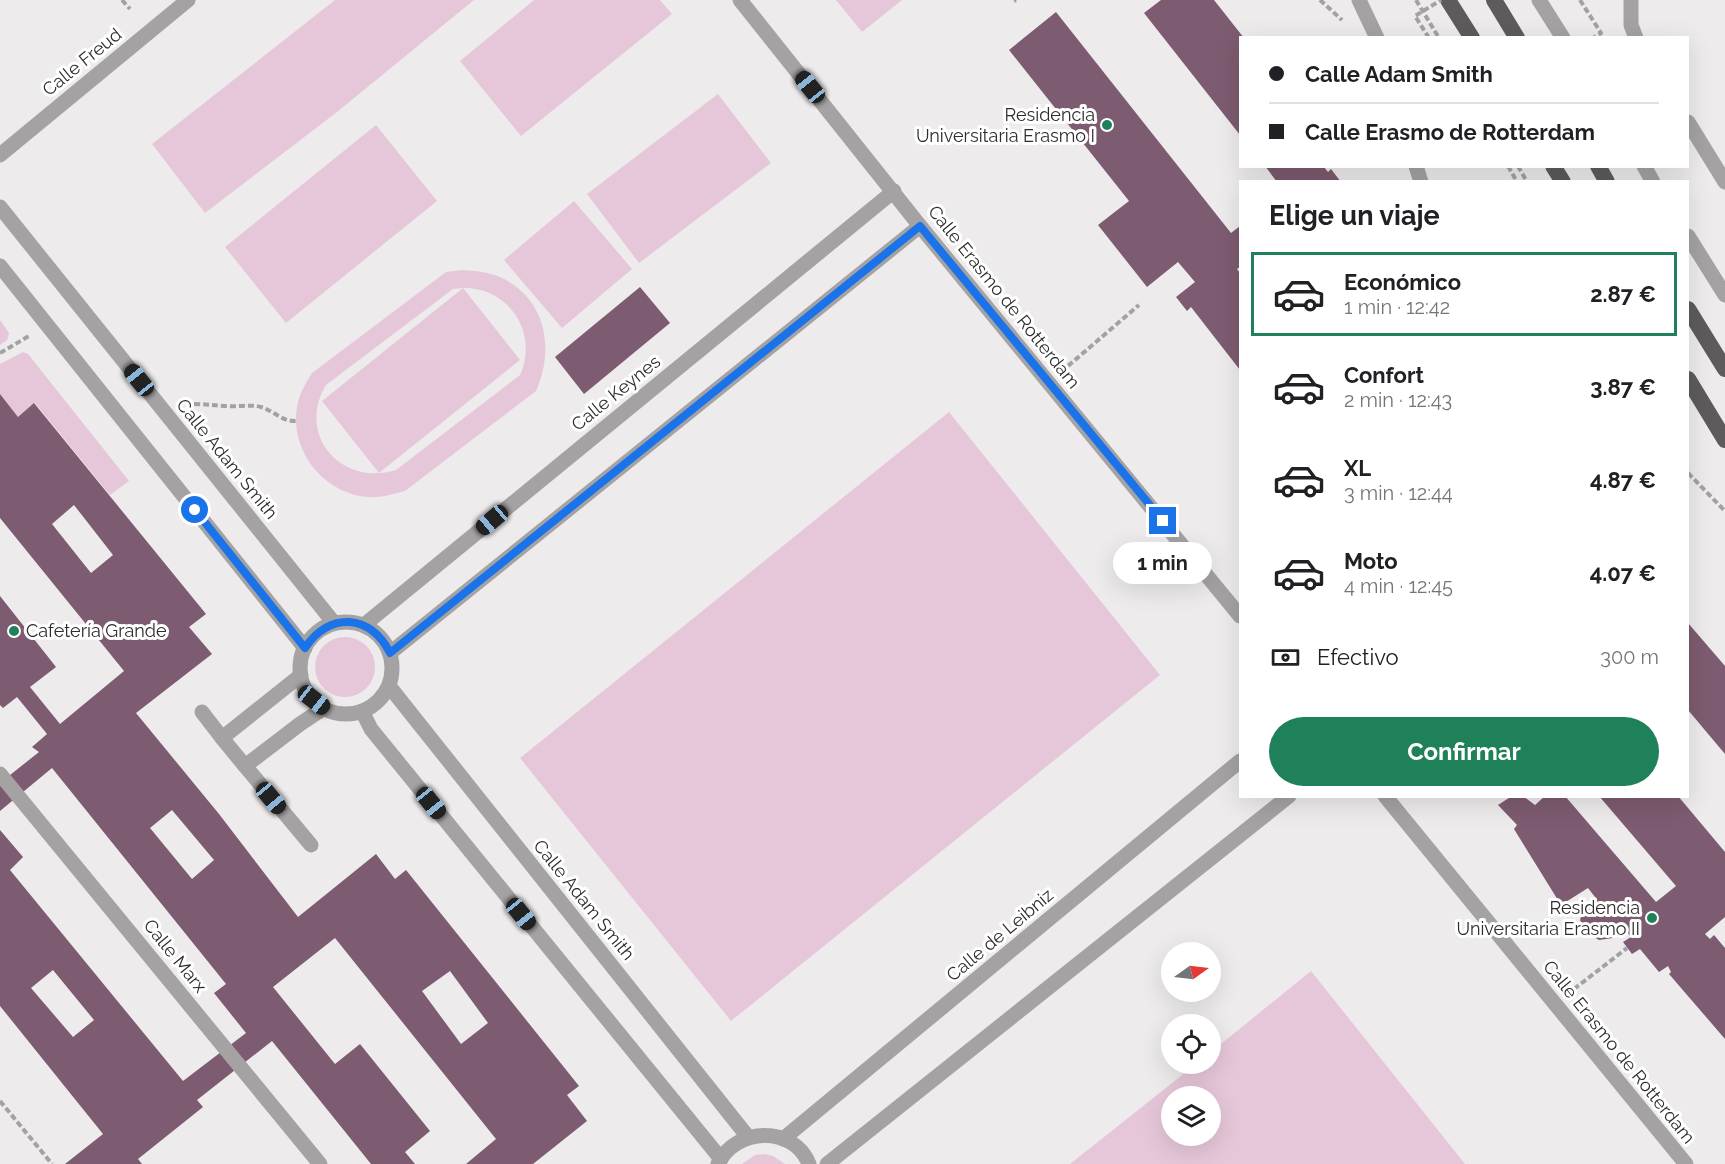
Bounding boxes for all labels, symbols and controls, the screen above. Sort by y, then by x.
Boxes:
street label: Calle Freud [38,23,125,100]
text: Calle Adam Smith [1305,61,1493,87]
car [792,67,828,107]
place label: Residencia Universitaria Erasmo I [916,104,1095,146]
marker: Residencia Universitaria Erasmo I [1100,118,1114,132]
text: Calle Erasmo de Rotterdam [1305,119,1595,145]
text: Elige un viaje [1269,200,1440,231]
street label: Calle Erasmo de Rotterdam [924,201,1085,392]
icon: car [1272,267,1326,321]
text: Económico [1344,269,1461,295]
text: 2.87 € [1590,281,1656,307]
text: 1 min · 12:42 [1344,295,1450,319]
street label: Calle Keynes [567,350,664,435]
car [121,360,157,400]
icon: car [1272,360,1326,414]
text: Confort [1344,362,1424,388]
text: 3.87 € [1590,374,1656,400]
text: 2 min · 12:43 [1344,388,1452,412]
street label: Calle Adam Smith [173,394,282,523]
icon: car [1272,453,1326,507]
text: XL [1344,455,1371,481]
text: 4.87 € [1590,467,1656,493]
text: 3 min · 12:44 [1344,481,1453,505]
route start [181,496,208,523]
car [472,502,512,538]
route end [1149,507,1176,534]
callout: 1 min [1114,542,1212,584]
icon: car [1272,546,1326,600]
text: Moto [1344,548,1398,574]
text: 1 min [1137,551,1188,575]
text: 4.07 € [1590,560,1656,586]
text: 4 min · 12:45 [1344,574,1453,598]
place label: Cafetería Grande [26,620,167,641]
marker: Cafetería Grande [7,624,21,638]
icon: cash [1269,641,1302,674]
text: Efectivo [1317,644,1399,670]
text: 300 m [1600,645,1659,669]
car [294,682,334,718]
button: Confirmar [1269,717,1659,786]
car [253,778,289,818]
car [413,783,449,823]
street label: Calle Adam Smith [530,835,639,964]
street label: Calle de Leibniz [942,884,1057,985]
car [503,894,539,934]
place label: Residencia Universitaria Erasmo II [1456,897,1640,939]
marker: Residencia Universitaria Erasmo II [1645,911,1659,925]
street label: Calle Marx [140,915,211,996]
north arrow [1161,942,1221,1002]
map controls [1161,942,1221,1146]
street label: Calle Erasmo de Rotterdam [1539,956,1700,1147]
button: locate [1161,1014,1221,1074]
button: layers [1161,1086,1221,1146]

